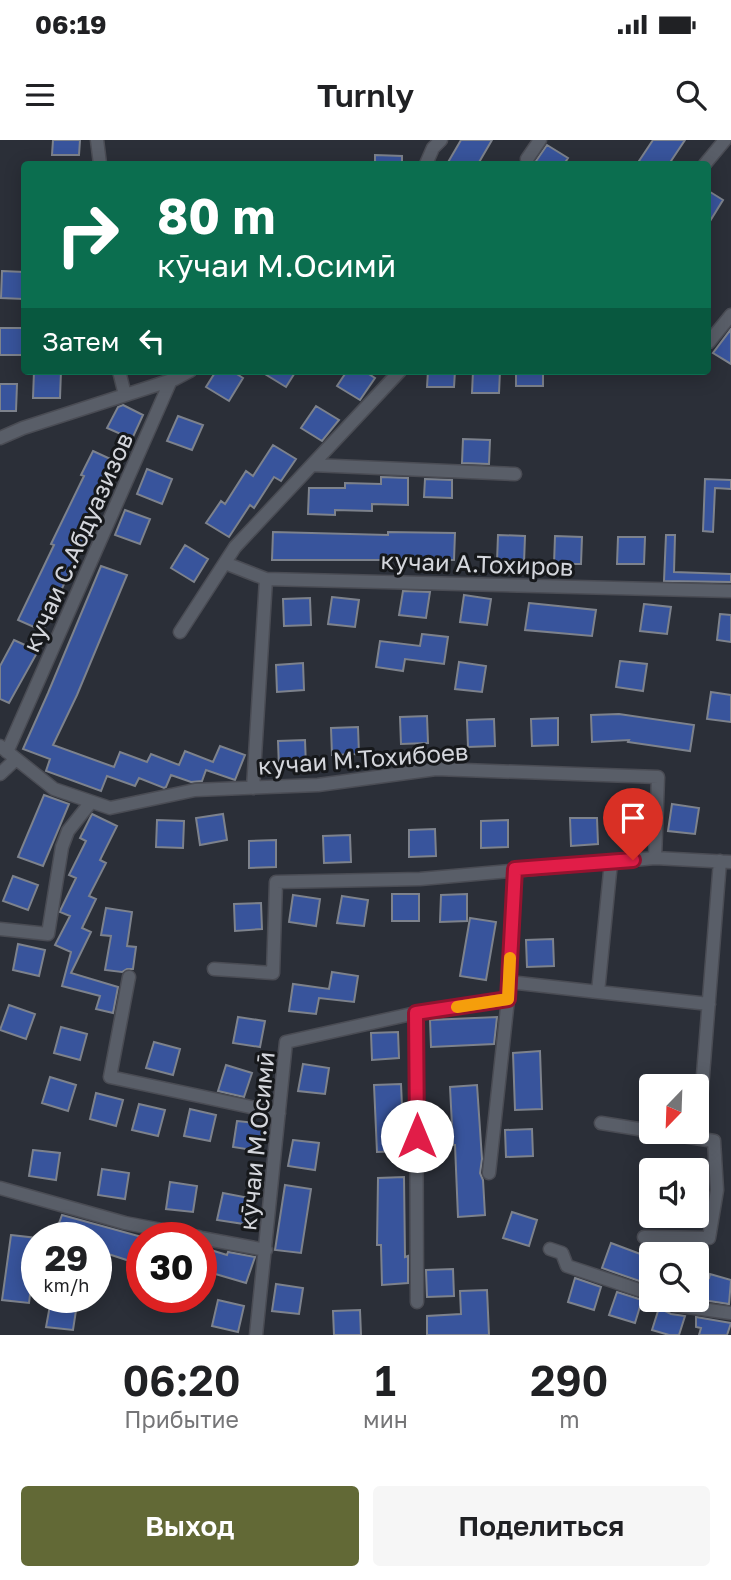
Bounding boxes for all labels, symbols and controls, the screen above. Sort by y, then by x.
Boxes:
text: 06:19 [35,9,107,40]
icon: menu [21,76,59,114]
text: Turnly [317,76,414,114]
icon: search [672,76,710,114]
text: 80 m [157,186,275,245]
icon: right [42,189,133,280]
text: кӯчаи М.Осимӣ [157,246,396,284]
icon: left [133,322,171,360]
text: Затем [42,326,119,357]
street label: кучаи С.Абдуазизов [16,428,138,656]
street label: кучаи А.Тохиров [380,545,574,581]
street label: кучаи М.Тохибоев [257,736,469,780]
pin [603,788,663,860]
icon: arrive [614,799,652,837]
street label: кӯчаи М.Осимӣ [232,1050,280,1232]
north arrow [639,1074,709,1144]
map controls [639,1074,709,1312]
position arrow [380,1099,454,1173]
button: sound [639,1158,709,1228]
speed limit sign: 30 [126,1222,217,1313]
text: 29 [45,1237,88,1279]
button: search [639,1242,709,1312]
text: km/h [44,1274,89,1296]
text: 06:20 [123,1355,241,1405]
text: 1 [375,1355,396,1405]
text: 290 [530,1355,608,1405]
text: Прибытие [124,1405,239,1433]
text: мин [363,1405,408,1433]
text: m [559,1405,580,1433]
button: Выход [21,1486,359,1566]
button: Поделиться [373,1486,710,1566]

